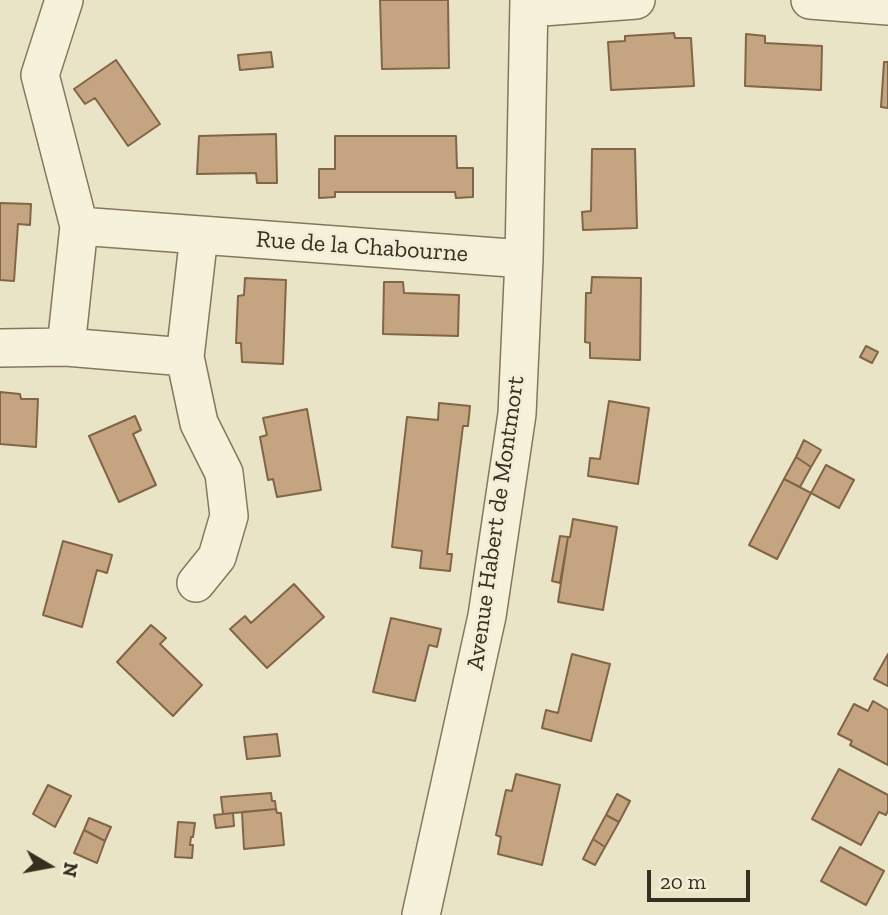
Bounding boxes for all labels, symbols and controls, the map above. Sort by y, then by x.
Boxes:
street label: Rue de la Chabourne [255,225,469,269]
street label: Avenue Habert de Montmort [461,374,531,672]
north arrow [14,831,84,901]
scale bar [650,856,753,900]
text: N [58,861,83,879]
text: 20 m [660,869,706,894]

